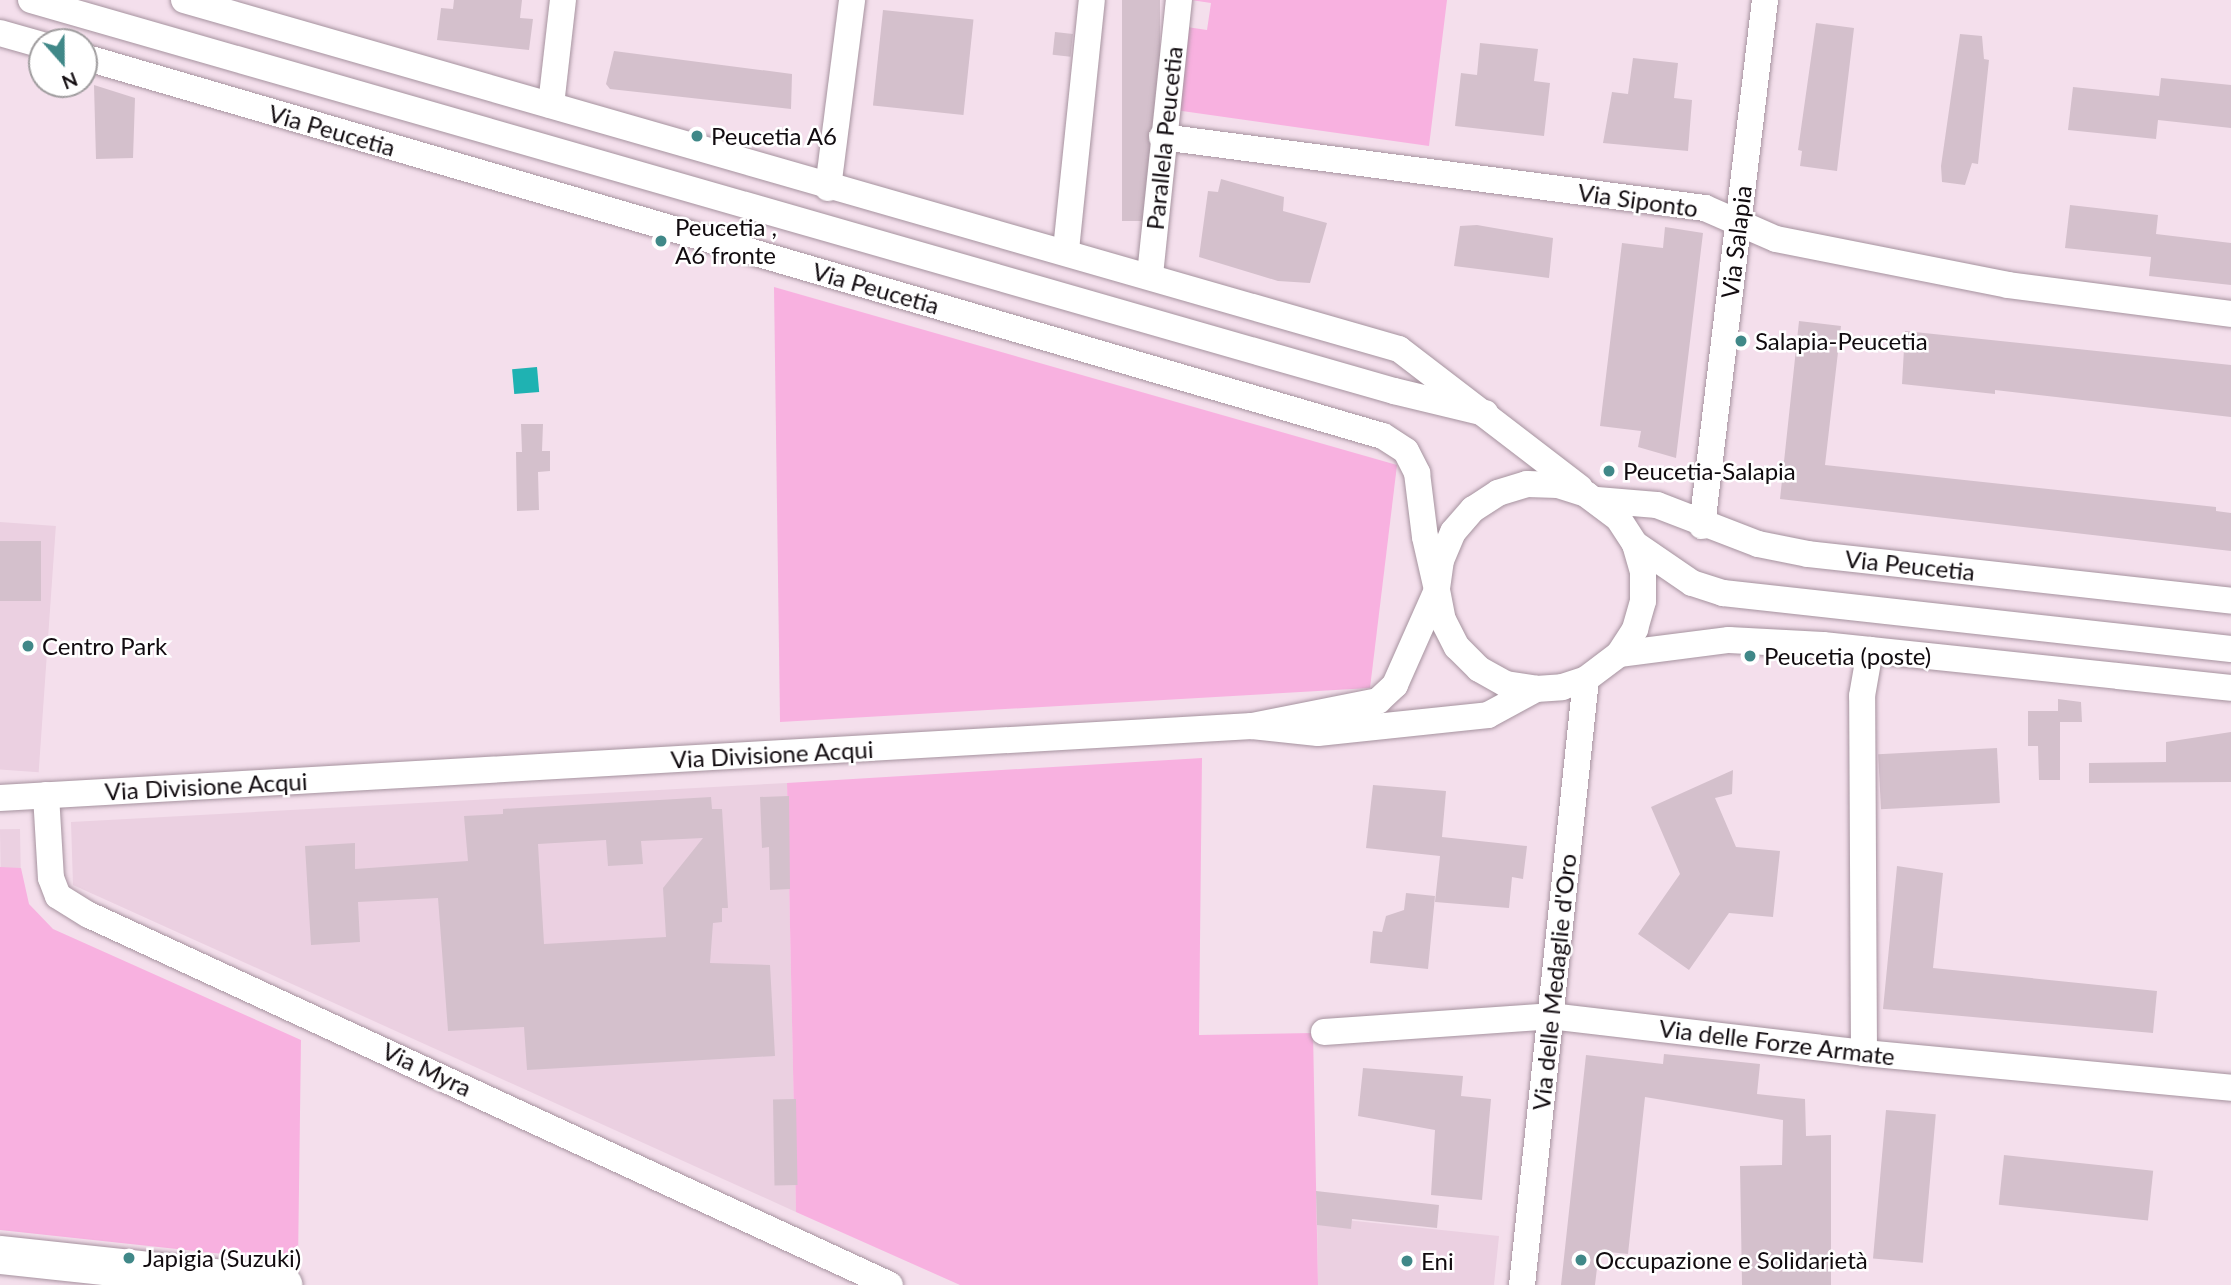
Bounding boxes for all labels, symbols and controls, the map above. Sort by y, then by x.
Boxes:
north arrow [28,28,98,98]
street label: Parallela Peucetia [1140,45,1188,231]
text: N [59,68,81,95]
street label: Via Peucetia [265,98,399,162]
place label: Peucetia A6 [711,122,838,150]
marker: Peucetia A6 [689,128,705,144]
street label: Via Siponto [1576,177,1700,223]
street label: Via Salapia [1715,184,1757,300]
place label: Peucetia , A6 fronte [675,213,777,269]
marker: Peucetia , A6 fronte [653,233,669,249]
street label: Via Peucetia [809,256,943,320]
place label: Salapia-Peucetia [1755,327,1928,355]
marker: Salapia-Peucetia [1733,333,1749,349]
place label: Peucetia-Salapia [1623,457,1796,485]
marker: Peucetia-Salapia [1601,463,1617,479]
street label: Via Peucetia [1844,544,1976,586]
place label: Centro Park [42,632,167,660]
marker: Centro Park [20,638,36,654]
place label: Peucetia (poste) [1764,642,1931,670]
marker: Peucetia (poste) [1742,648,1758,664]
street label: Via Divisione Acqui [670,734,874,774]
street label: Via Divisione Acqui [104,766,308,806]
street label: Via delle Medaglie d'Oro [1526,852,1582,1112]
street label: Via delle Forze Armate [1657,1013,1897,1071]
street label: Via Myra [378,1036,476,1102]
place label: Japigia (Suzuki) [143,1244,301,1272]
place label: Occupazione e Solidarietà [1595,1246,1868,1274]
place label: Eni [1421,1247,1454,1275]
marker: Japigia (Suzuki) [121,1250,137,1266]
marker: Occupazione e Solidarietà [1573,1252,1589,1268]
marker: Eni [1399,1253,1415,1269]

